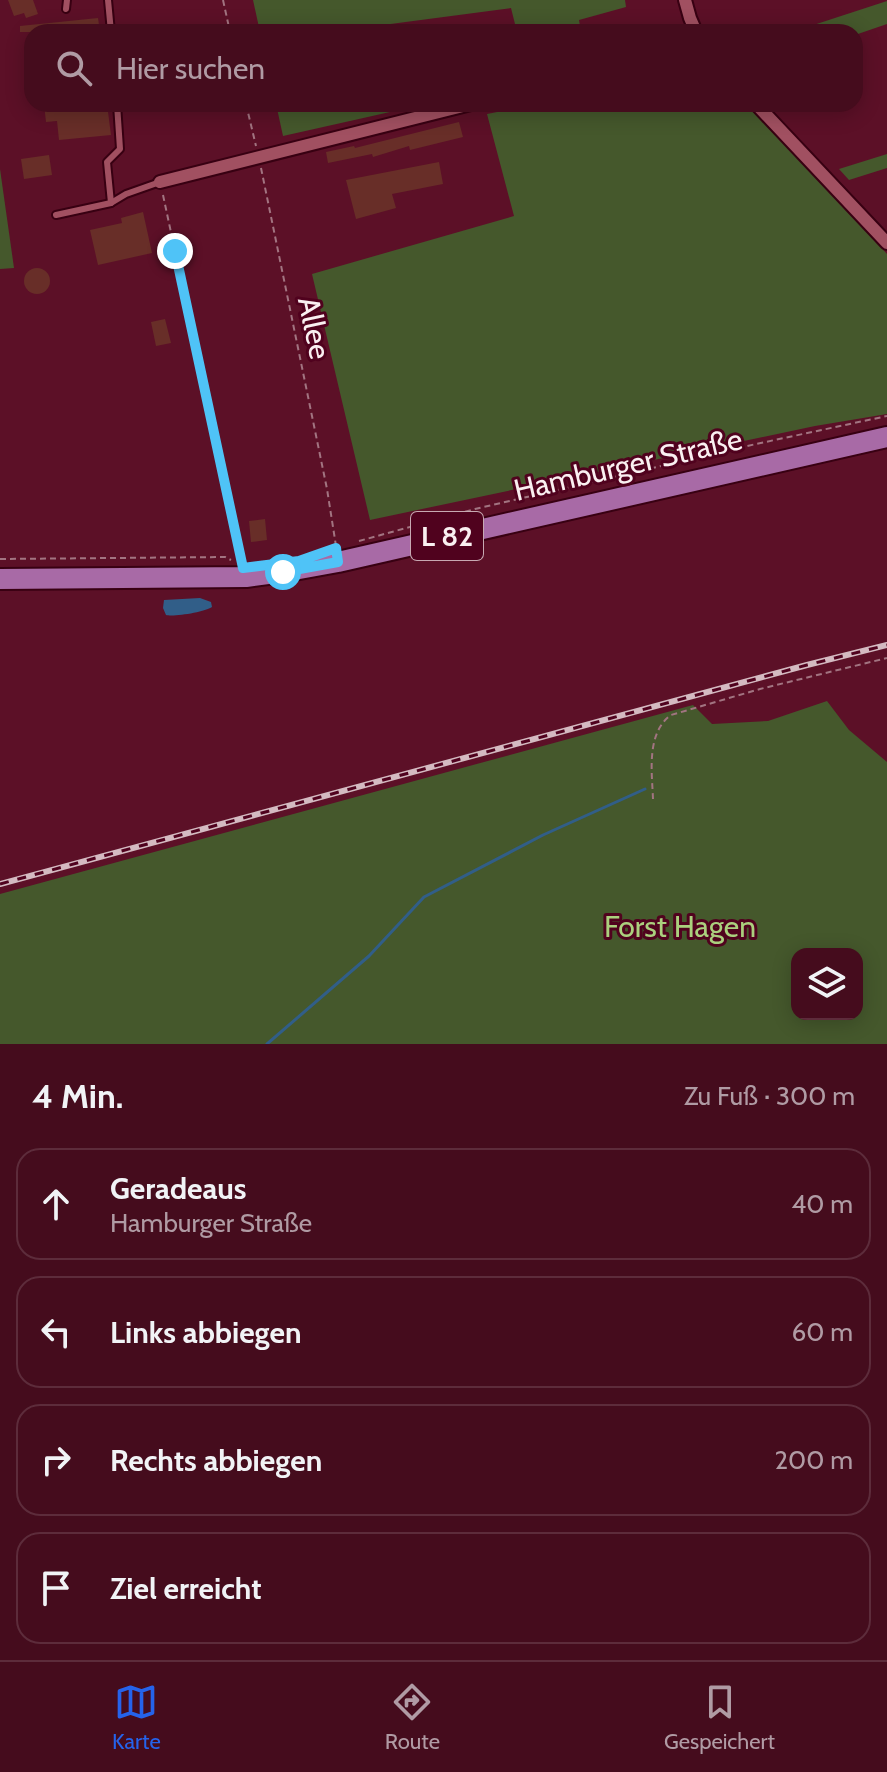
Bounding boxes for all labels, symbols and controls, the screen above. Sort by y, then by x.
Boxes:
search box [24,24,863,112]
icon: search [52,46,96,90]
text: Hier suchen [116,50,265,87]
route end [157,233,193,269]
street label: Allee [290,293,339,363]
street label: Hamburger Straße [510,420,746,509]
road number: L 82 [411,512,483,560]
route start [265,554,301,590]
park label: Forst Hagen [604,908,756,945]
map controls [791,948,863,1020]
button: layers [791,948,863,1020]
text: 4 Min. [32,1075,123,1117]
text: Zu Fuß · 300 m [684,1080,855,1112]
text: Geradeaus [110,1170,247,1207]
icon: ahead [34,1182,78,1226]
text: 40 m [791,1188,853,1220]
text: Hamburger Straße [110,1207,312,1239]
icon: left [34,1310,78,1354]
text: Links abbiegen [110,1314,302,1351]
text: 60 m [791,1316,853,1348]
icon: right [34,1438,78,1482]
text: Rechts abbiegen [110,1442,322,1479]
text: 200 m [774,1444,853,1476]
icon: arrive [34,1566,78,1610]
text: Ziel erreicht [110,1570,261,1607]
tab: Karte [112,1680,161,1755]
tab: Route [385,1680,440,1755]
tab: Gespeichert [664,1680,775,1755]

